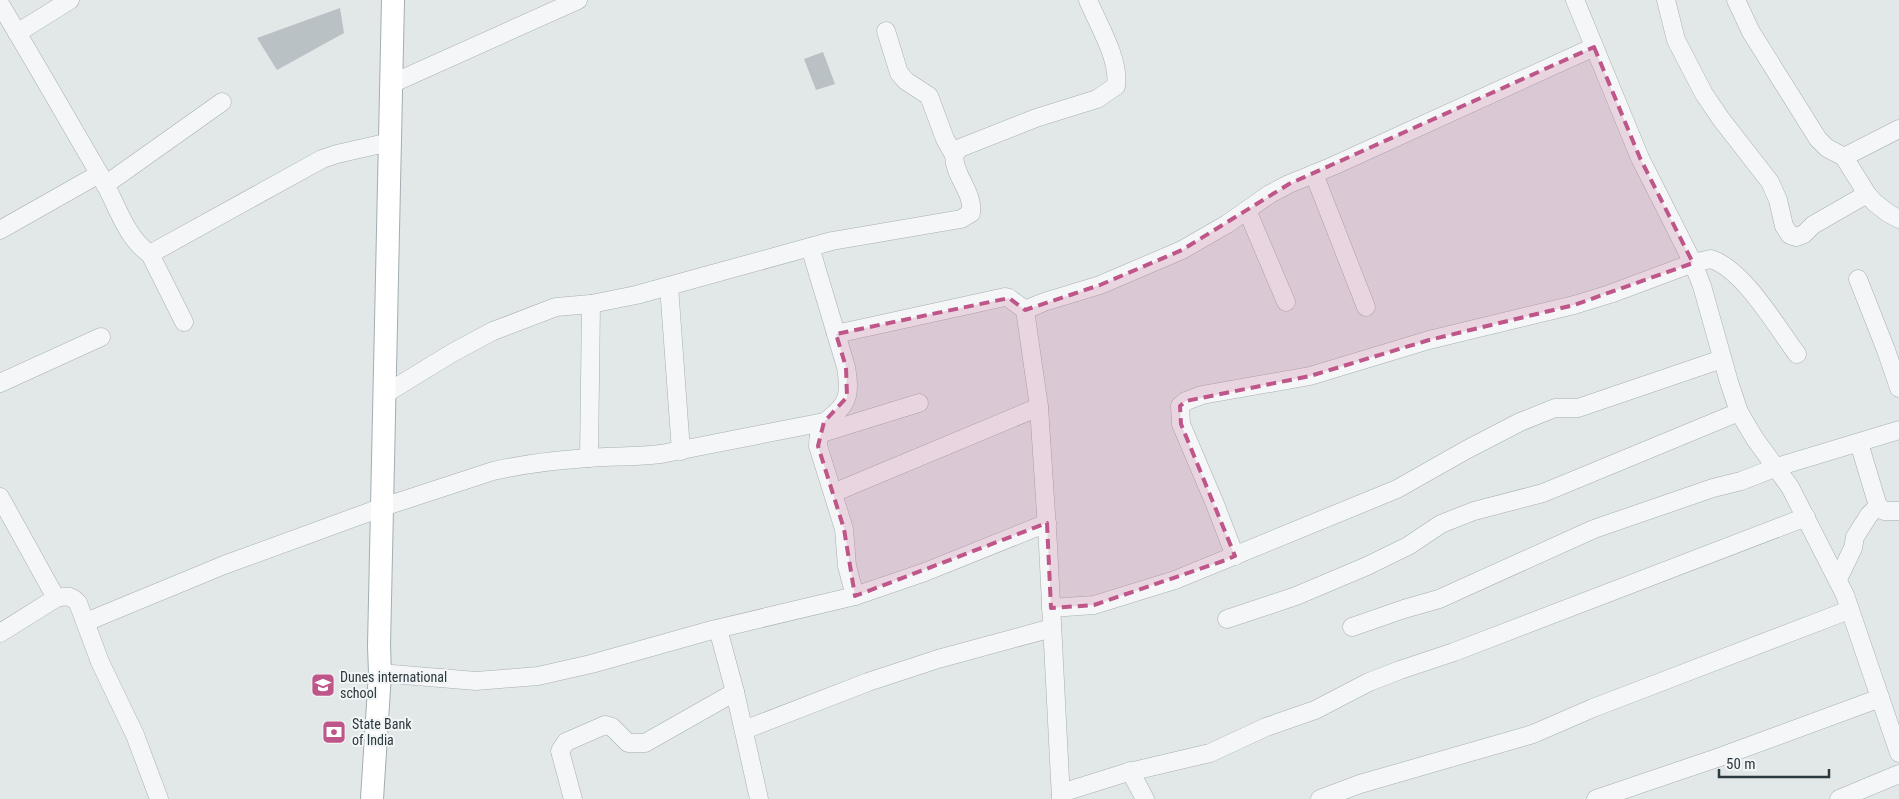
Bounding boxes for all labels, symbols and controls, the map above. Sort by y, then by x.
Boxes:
place label: Dunes international school [340,669,447,701]
school or university icon: Dunes international school [310,672,336,698]
place label: State Bank of India [352,716,412,748]
bank icon: State Bank of India [321,719,347,745]
scale bar [1719,746,1829,778]
text: 50 m [1726,755,1756,773]

